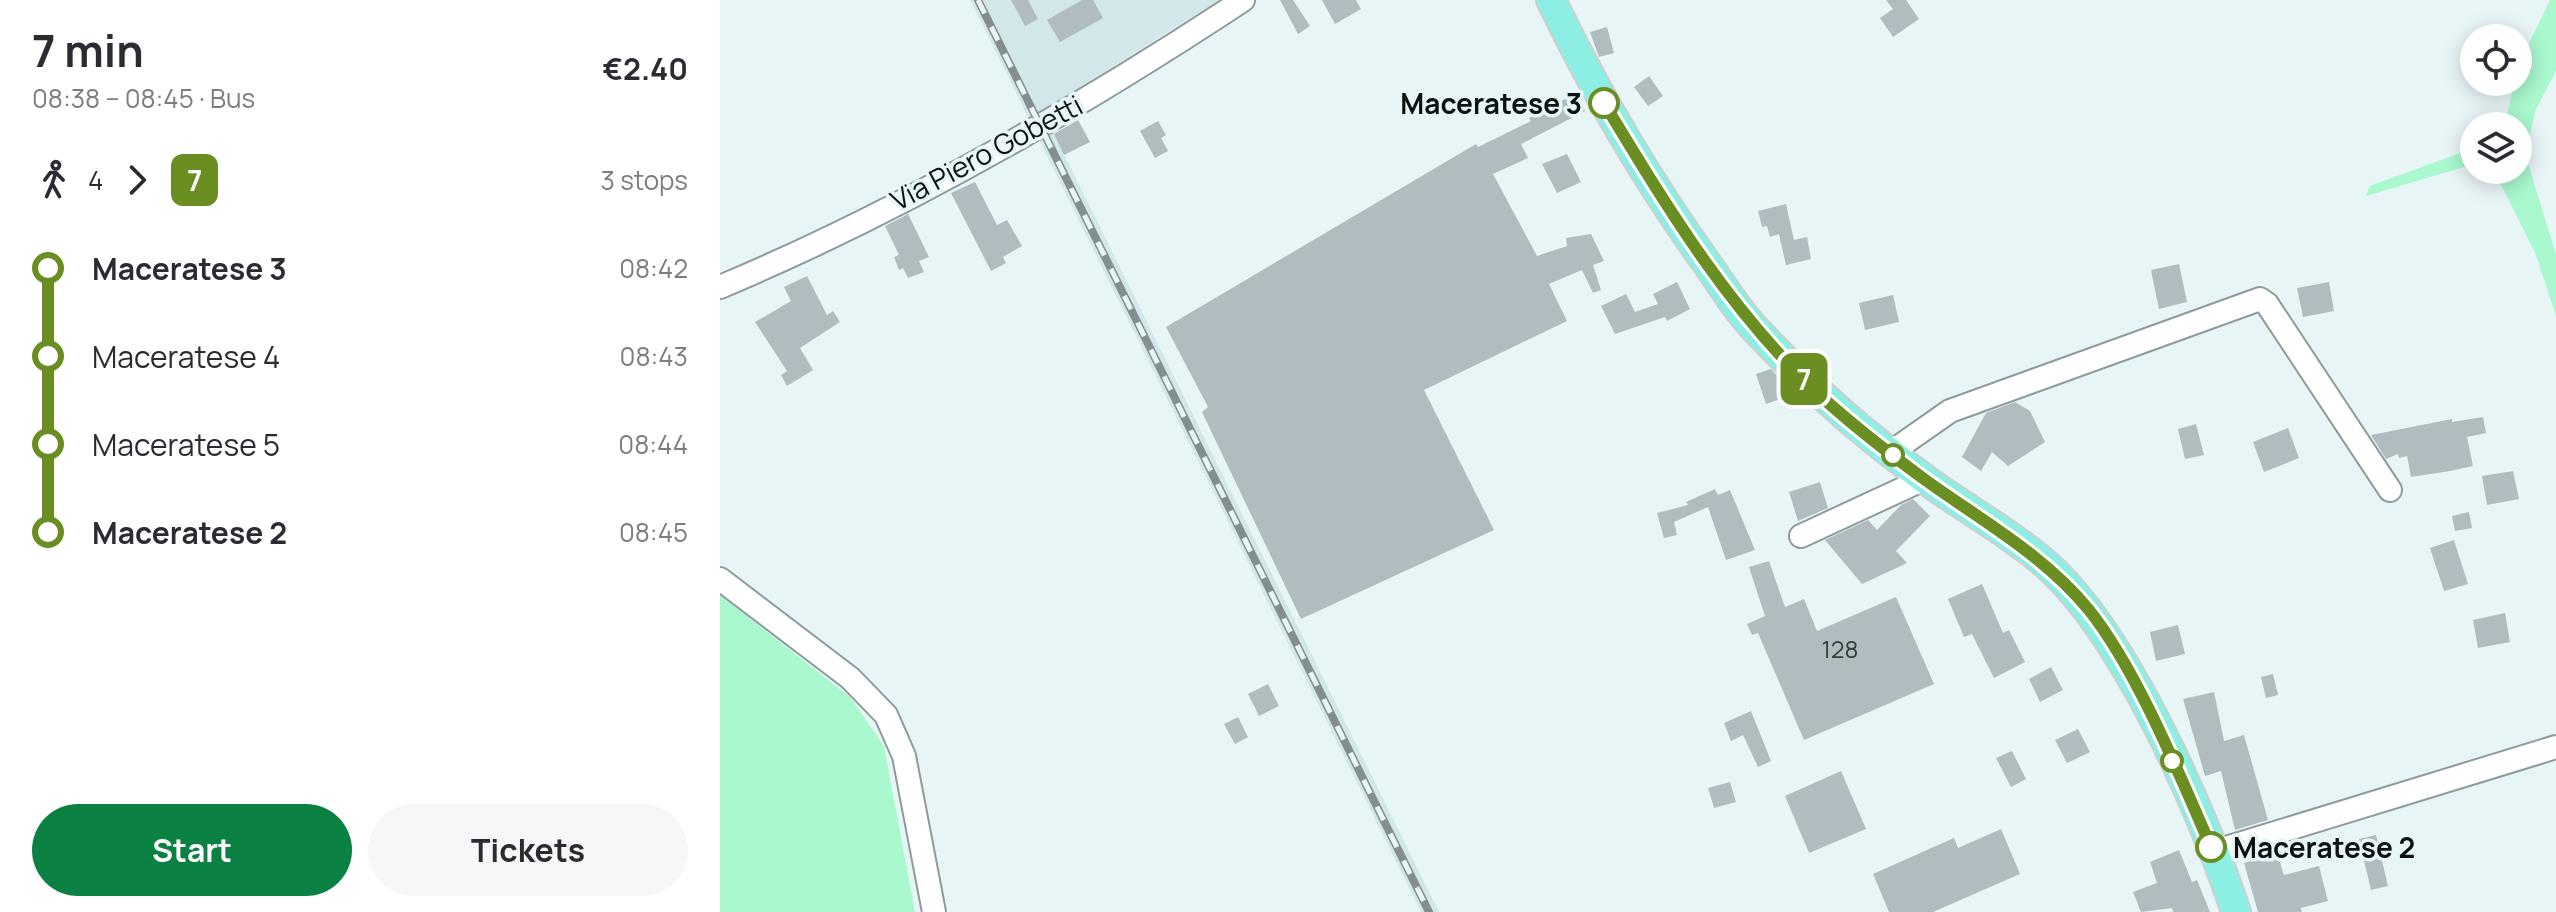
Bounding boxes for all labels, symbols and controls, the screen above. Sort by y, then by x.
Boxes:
text: 7 min [32,20,144,80]
map controls [2460,24,2532,184]
button: locate [2460,24,2532,96]
text: €2.40 [603,48,688,89]
text: 08:38 – 08:45 · Bus [32,80,255,116]
place label: Maceratese 3 [1400,84,1582,122]
street label: Via Piero Gobetti [883,85,1089,219]
marker: Maceratese 3 [1589,88,1619,118]
button: layers [2460,112,2532,184]
icon: walk [32,158,76,202]
icon: forward [115,158,159,202]
text: 7 [187,161,202,199]
text: 4 [88,162,103,198]
text: 3 stops [601,162,688,198]
text: Maceratese 3 [92,248,287,289]
text: 08:42 [619,250,688,286]
text: Maceratese 4 [92,336,280,377]
text: 08:43 [620,338,688,374]
line badge: 7 [1778,353,1830,405]
text: 7 [1797,360,1811,398]
text: Maceratese 5 [92,424,280,465]
text: 08:44 [618,426,688,462]
unlabelled marker [1882,444,1904,466]
text: Maceratese 2 [92,512,287,553]
text: 08:45 [619,514,688,550]
house number: 128 [1822,632,1858,665]
unlabelled marker [2161,750,2183,772]
button: Start [32,804,352,896]
button: Tickets [368,804,688,896]
place label: Maceratese 2 [2233,828,2415,866]
marker: Maceratese 2 [2196,832,2226,862]

